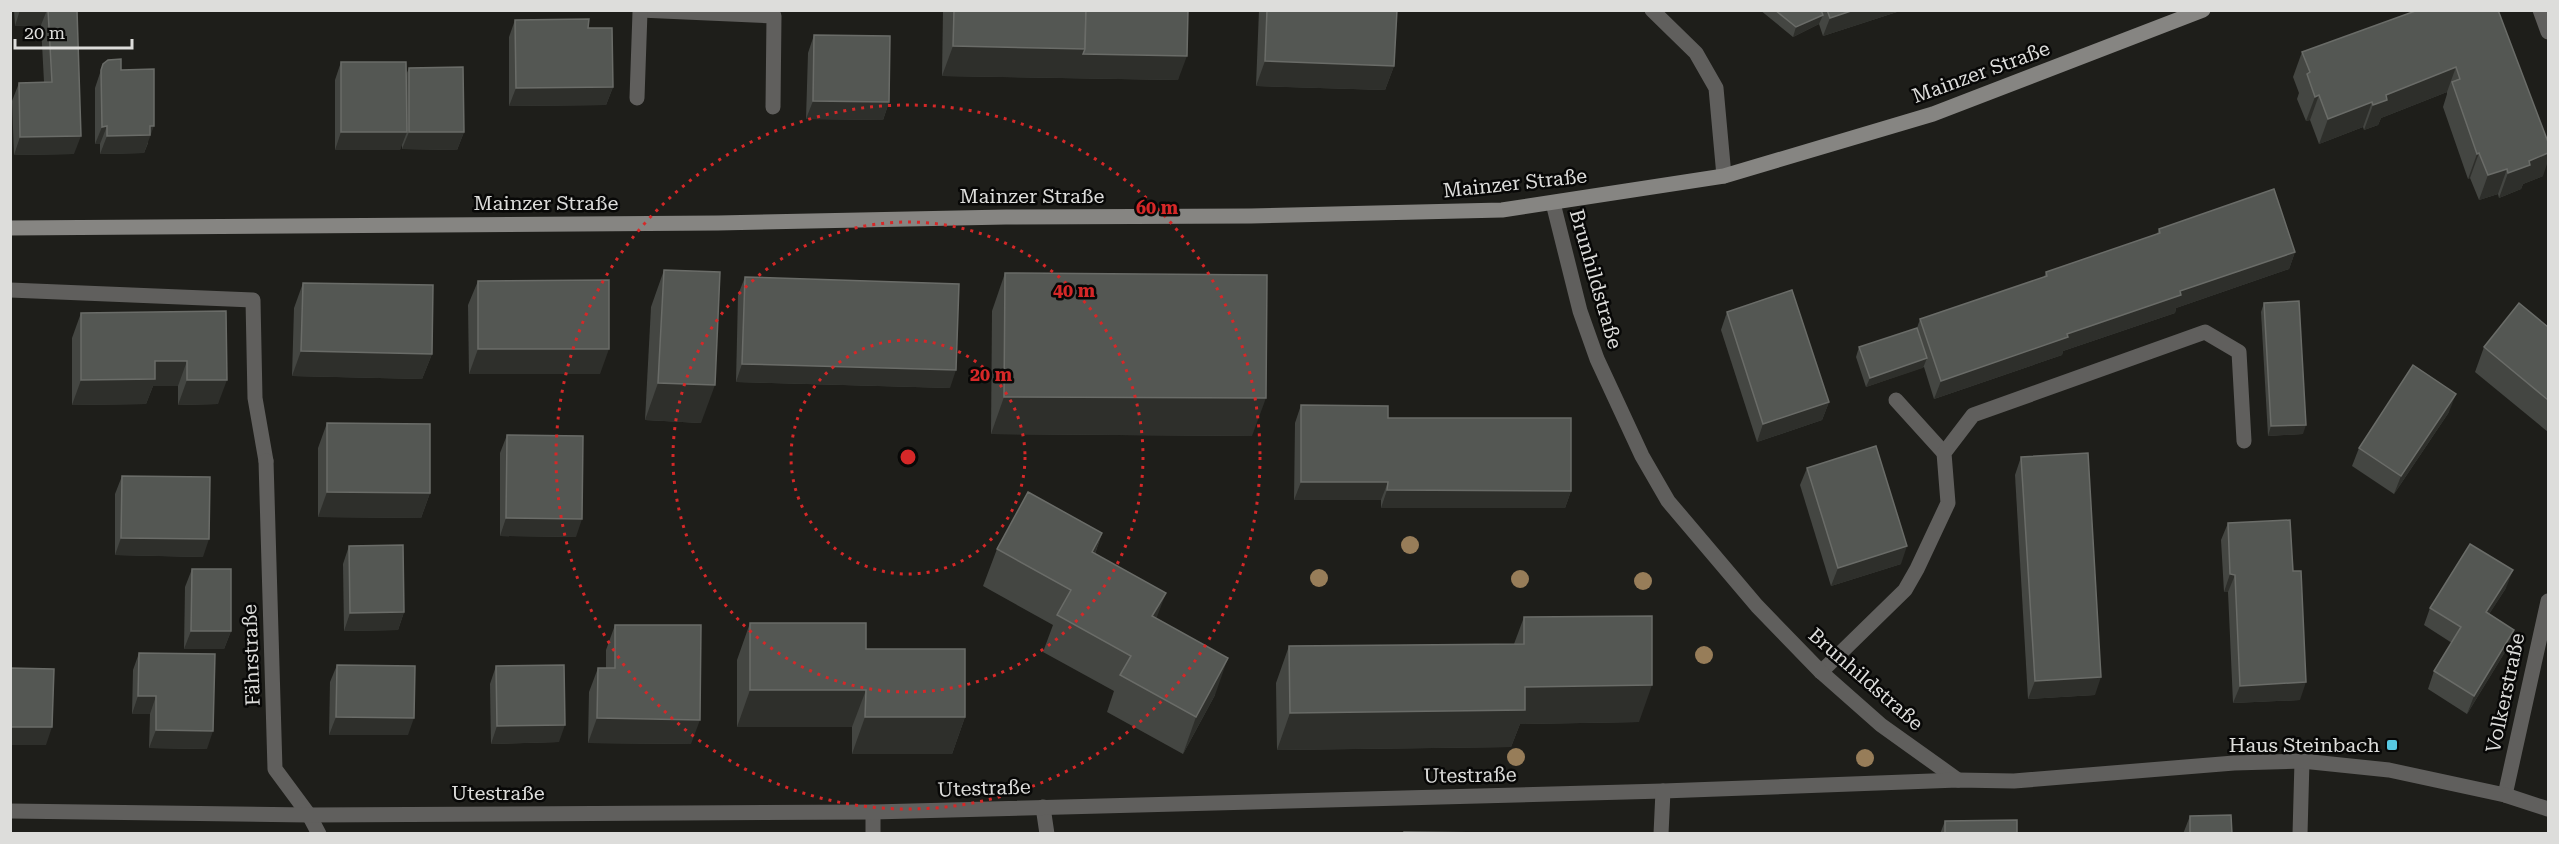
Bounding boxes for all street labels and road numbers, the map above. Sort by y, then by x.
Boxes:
street label: Mainzer Straße [1909,36,2053,108]
street label: Mainzer Straße [1442,163,1588,203]
street label: Mainzer Straße [960,184,1104,208]
street label: Mainzer Straße [474,191,618,215]
street label: Brunhildstraße [1565,206,1627,352]
street label: Fährstraße [237,603,265,707]
street label: Brunhildstraße [1804,623,1928,735]
street label: Volkerstraße [2481,631,2529,755]
street label: Utestraße [1423,762,1517,788]
street label: Utestraße [937,774,1031,802]
street label: Utestraße [451,781,545,805]

